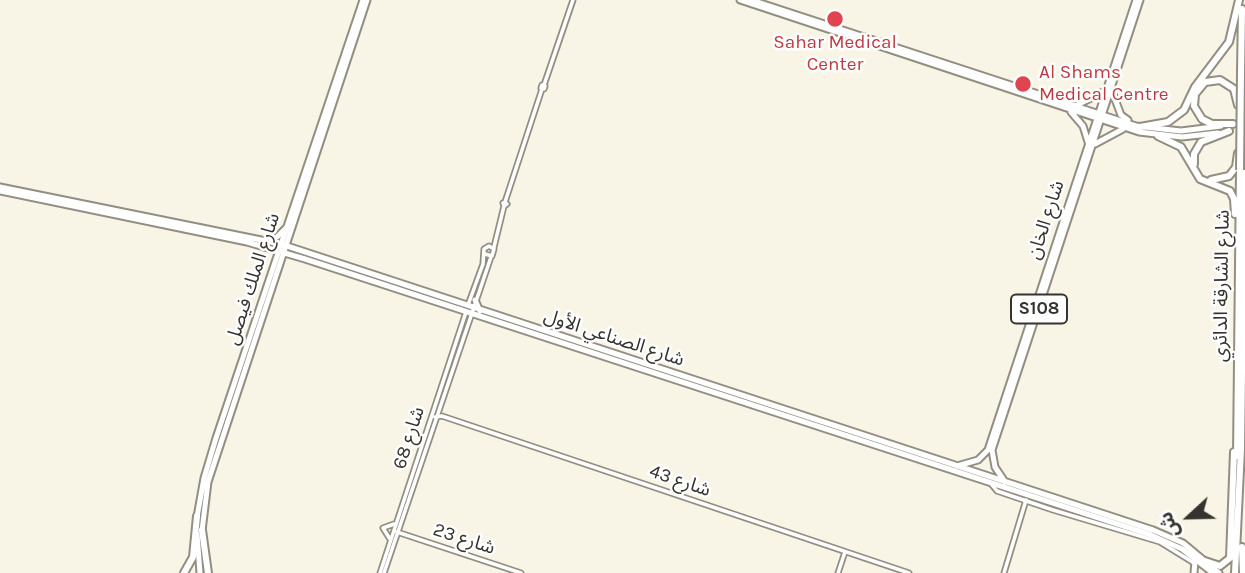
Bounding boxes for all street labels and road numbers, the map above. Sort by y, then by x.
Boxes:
street label: شارع الخان [1023,178,1069,262]
street label: شارع الملك فيصل [221,210,285,348]
street label: شارع الشارقة الدائري [1209,210,1235,362]
road number: S108 [1011,295,1067,324]
street label: شارع الصناعي الأول [541,305,687,371]
street label: شارع 68 [388,404,430,472]
street label: شارع 43 [646,460,714,502]
street label: شارع 23 [430,518,498,560]

